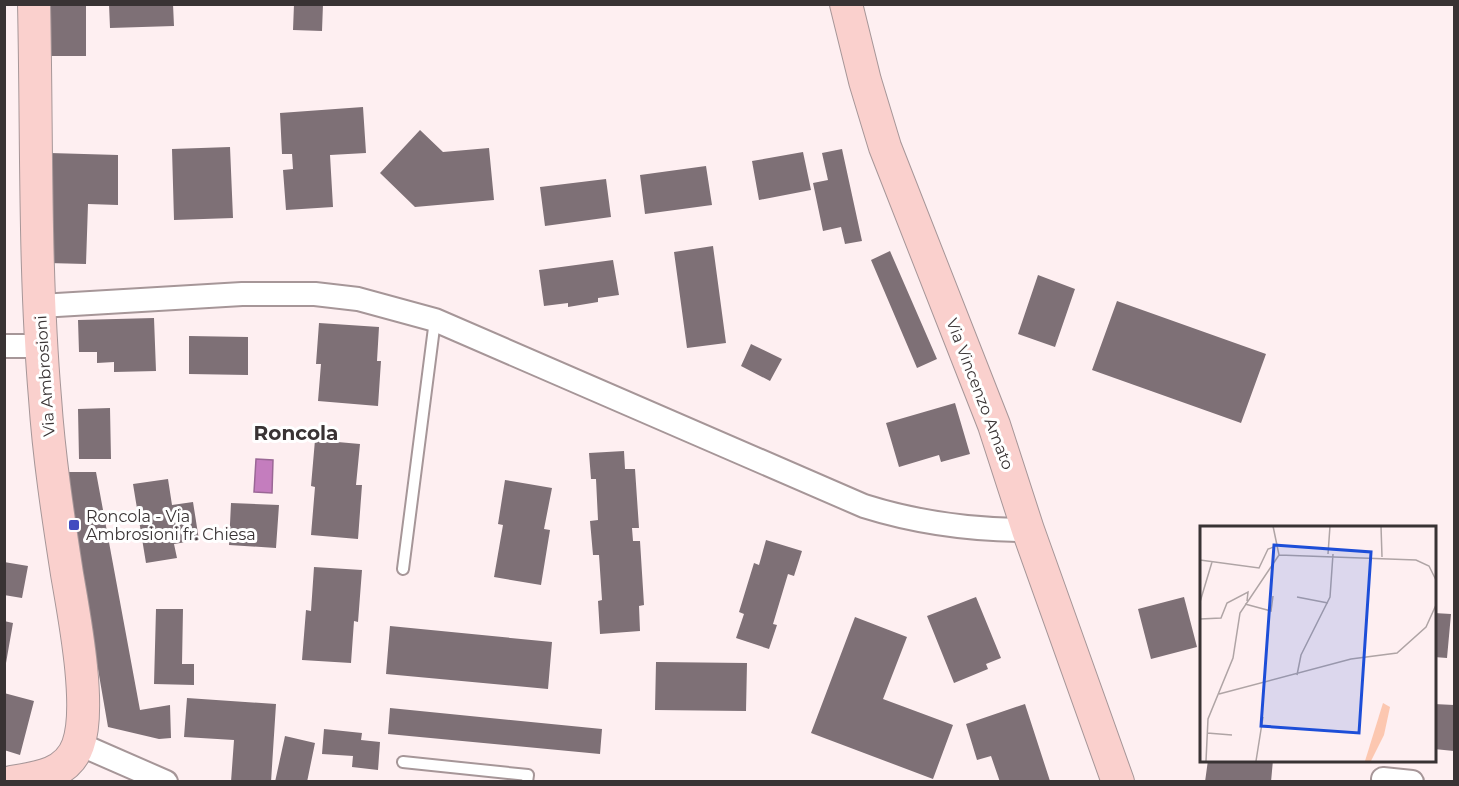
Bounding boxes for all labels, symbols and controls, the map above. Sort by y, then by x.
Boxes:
street label: Via Ambrosioni [31,315,59,437]
street label: Via Vincenzo Amato [942,316,1018,472]
district label: Roncola [254,421,338,445]
place label: Roncola - Via Ambrosioni fr. Chiesa [86,507,256,544]
marker: Roncola - Via Ambrosioni fr. Chiesa [67,518,81,532]
inset map [1200,526,1435,762]

